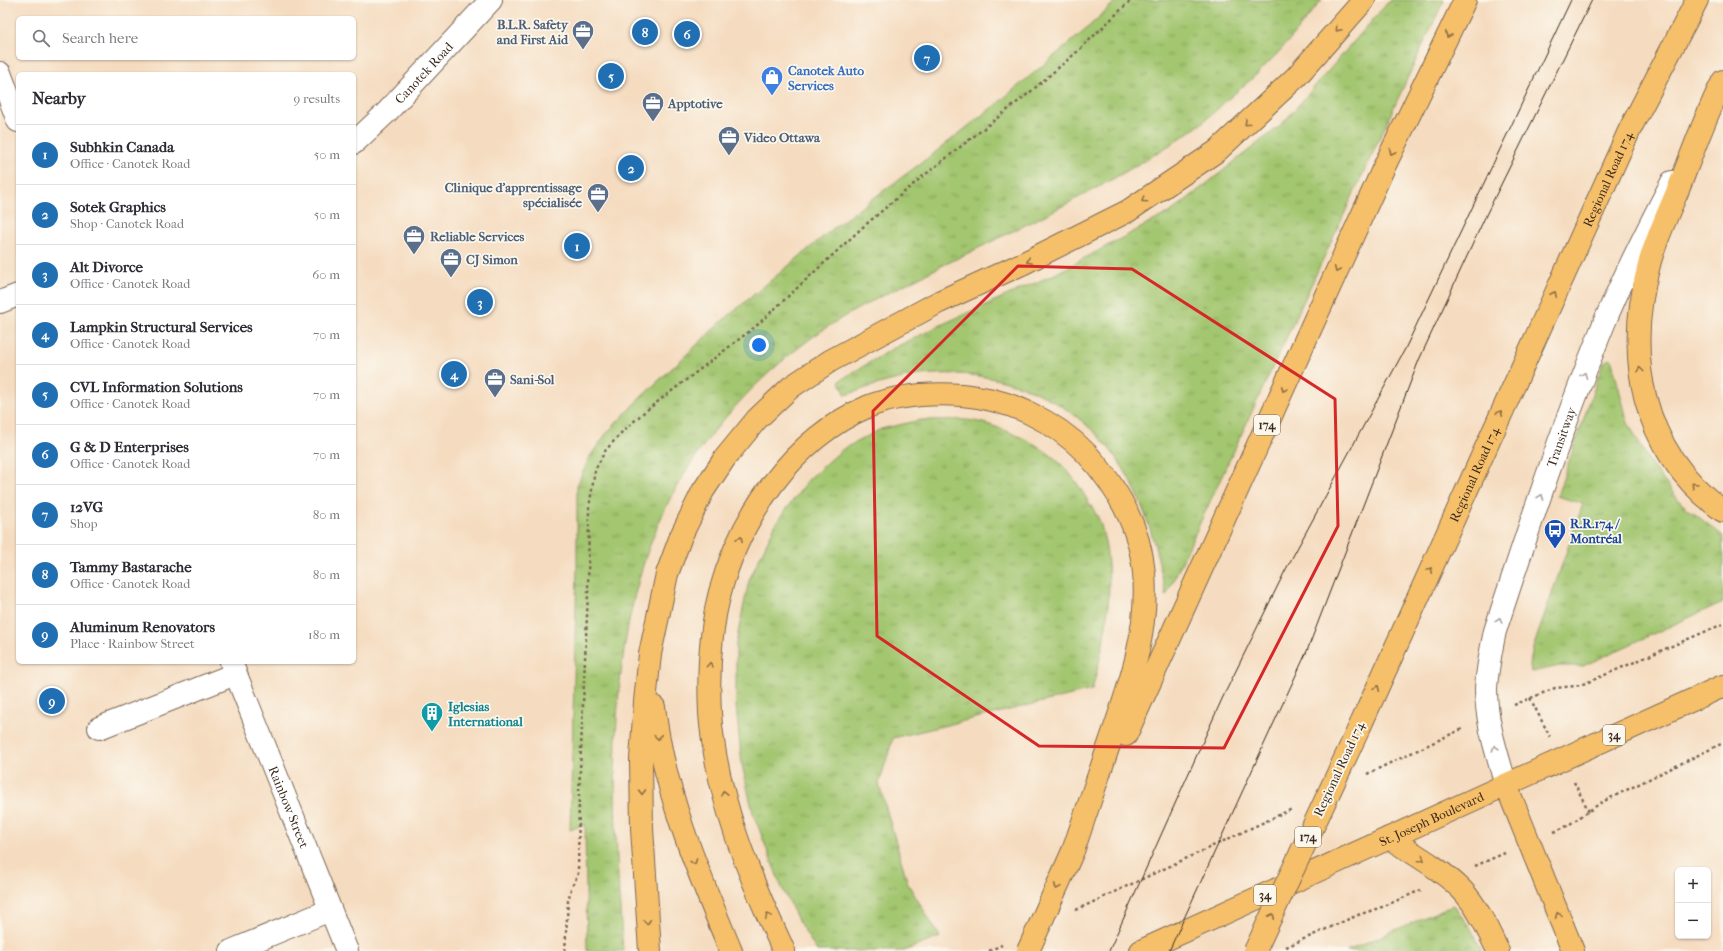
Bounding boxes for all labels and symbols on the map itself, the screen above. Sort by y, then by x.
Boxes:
place label: B.L.R. Safety and First Aid [497,17,569,47]
pin: 8 [632,17,658,47]
office icon: B.L.R. Safety and First Aid [570,18,596,51]
pin: 6 [674,19,700,49]
one-way arrow [1335,25,1342,32]
one-way arrow [1445,31,1453,38]
street label: Canotek Road [391,38,456,106]
pin: 7 [914,43,940,73]
pin: 5 [598,61,624,91]
place label: Canotek Auto Services [788,63,865,93]
shop icon: Canotek Auto Services [759,64,785,97]
office icon: Apptotive [640,90,666,123]
place label: Apptotive [667,96,723,112]
one-way arrow [1245,118,1252,125]
office icon: Video Ottawa [716,124,742,157]
street label: Regional Road 174 [1579,129,1636,229]
place label: Video Ottawa [743,130,821,145]
one-way arrow [1389,148,1397,155]
pin: 2 [618,153,644,183]
place label: Clinique d'apprentissage spécialisée [445,180,583,211]
office icon: Clinique d'apprentissage spécialisée [585,181,611,214]
one-way arrow [1141,195,1148,203]
office icon: Reliable Services [401,223,427,256]
place label: Reliable Services [430,229,525,244]
pin: 1 [564,231,590,261]
office icon: CJ Simon [438,246,464,279]
place label: CJ Simon [466,252,518,268]
one-way arrow [1026,256,1033,264]
one-way arrow [1334,267,1342,274]
pin: 3 [467,287,493,317]
one-way arrow [1549,291,1557,299]
your location [749,335,769,355]
pin: 4 [441,359,467,389]
office icon: Sani-Sol [482,366,508,399]
one-way arrow [1636,367,1645,373]
one-way arrow [1580,371,1588,378]
place label: Sani-Sol [510,372,555,387]
one-way arrow [1280,385,1288,392]
street label: Transitway [1543,404,1579,469]
one-way arrow [1495,409,1503,417]
road number: 174 [1254,415,1280,435]
street label: Regional Road 174 [1446,424,1502,524]
one-way arrow [1691,482,1699,490]
one-way arrow [1536,494,1545,501]
place label: R.R.174 / Montréal [1569,516,1622,546]
bus stop icon: R.R.174 / Montréal [1542,517,1568,550]
one-way arrow [735,536,743,544]
one-way arrow [1425,566,1433,573]
one-way arrow [1494,617,1502,624]
one-way arrow [705,662,714,668]
one-way arrow [1372,685,1380,692]
pin: 9 [39,686,65,716]
place label: Iglesias International [448,699,523,729]
building icon: Iglesias International [419,700,445,733]
street label: Regional Road 174 [1310,719,1368,819]
road number: 34 [1603,725,1625,745]
one-way arrow [653,734,662,740]
one-way arrow [1491,745,1500,752]
street label: Rainbow Street [266,764,312,850]
street label: St. Joseph Boulevard [1377,788,1487,849]
one-way arrow [637,789,646,795]
one-way arrow [720,790,729,797]
road number: 174 [1295,827,1321,847]
one-way arrow [1418,854,1425,862]
one-way arrow [690,858,698,865]
one-way arrow [1054,882,1062,890]
road number: 34 [1254,885,1276,905]
one-way arrow [1555,911,1563,919]
one-way arrow [765,912,773,920]
one-way arrow [1267,912,1275,919]
one-way arrow [643,919,652,925]

